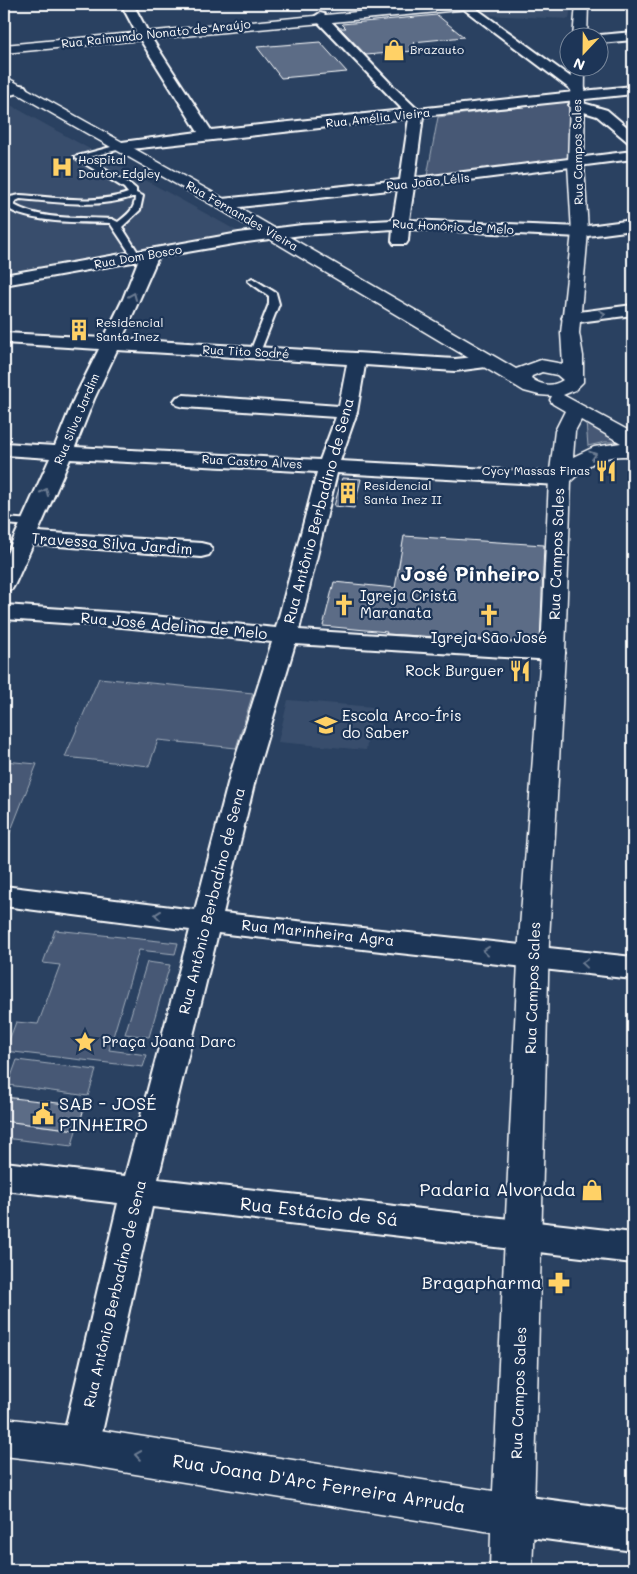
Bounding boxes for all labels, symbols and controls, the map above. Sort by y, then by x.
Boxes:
street label: Rua Raimundo Nonato de Araújo [60,15,251,51]
north arrow [560,28,610,78]
shop icon: Brazauto [381,37,407,63]
place label: Brazauto [410,41,464,57]
text: N [570,54,587,75]
street label: Rua Campos Sales [568,99,586,205]
street label: Rua Amélia Vieira [325,104,431,130]
place label: Hospital Doutor Edgley [78,151,160,181]
hospital icon: Hospital Doutor Edgley [49,154,75,180]
street label: Rua João Lélis [385,169,471,193]
street label: Rua Fernandes Vieira [183,176,302,254]
street label: Rua Honório de Melo [392,215,514,237]
street label: Rua Dom Bosco [93,240,183,272]
one-way arrow [126,292,137,301]
one-way arrow [599,309,607,320]
place label: Residencial Santa Inez [96,314,164,344]
building icon: Residencial Santa Inez [66,317,92,343]
street label: Rua Tito Sodré [202,341,290,361]
street label: Rua Silva Jardim [50,371,103,467]
street label: Rua Antônio Berbadino de Sena [278,396,358,626]
street label: Rua Castro Alves [201,450,303,472]
one-way arrow [588,451,596,461]
restaurant icon: Cycy Massas Finas [593,458,619,484]
place label: Cycy Massas Finas [482,462,590,478]
place label: Residencial Santa Inez II [364,477,442,507]
building icon: Residencial Santa Inez II [335,480,361,506]
street label: Rua Campos Sales [544,487,568,620]
one-way arrow [39,488,50,497]
street label: Travessa Silva Jardim [31,527,193,559]
district label: José Pinheiro [400,560,540,586]
place label: Igreja Cristã Maranata [360,585,457,622]
church icon: Igreja Cristã Maranata [331,592,357,618]
church icon: Igreja São José [476,602,502,628]
street label: Rua José Adelino de Melo [80,607,268,643]
place label: Igreja São José [431,627,547,647]
restaurant icon: Rock Burguer [507,658,533,684]
place label: Rock Burguer [405,660,504,680]
place label: Escola Arco-Íris do Saber [342,705,461,742]
school or university icon: Escola Arco-Íris do Saber [313,712,339,738]
street label: Rua Antônio Berbadino de Sena [173,785,249,1016]
one-way arrow [154,911,163,921]
street label: Rua Marinheira Agra [241,914,396,950]
street label: Rua Campos Sales [520,921,544,1054]
one-way arrow [481,946,489,957]
one-way arrow [580,958,588,969]
place icon: Praça Joana Darc [72,1029,98,1055]
place label: Praça Joana Darc [102,1031,236,1051]
place label: SAB - JOSÉ PINHEIRO [59,1091,156,1136]
public building icon: SAB - JOSÉ PINHEIRO [30,1101,56,1127]
place label: Padaria Alvorada [420,1177,576,1201]
shop icon: Padaria Alvorada [579,1177,605,1203]
street label: Rua Antônio Berbadino de Sena [78,1178,150,1409]
street label: Rua Estácio de Sá [239,1191,399,1231]
place label: Bragapharma [422,1270,542,1294]
pharmacy icon: Bragapharma [546,1270,572,1296]
street label: Rua Campos Sales [506,1326,530,1459]
street label: Rua Joana D'Arc Ferreira Arruda [171,1448,467,1518]
one-way arrow [134,1451,142,1461]

